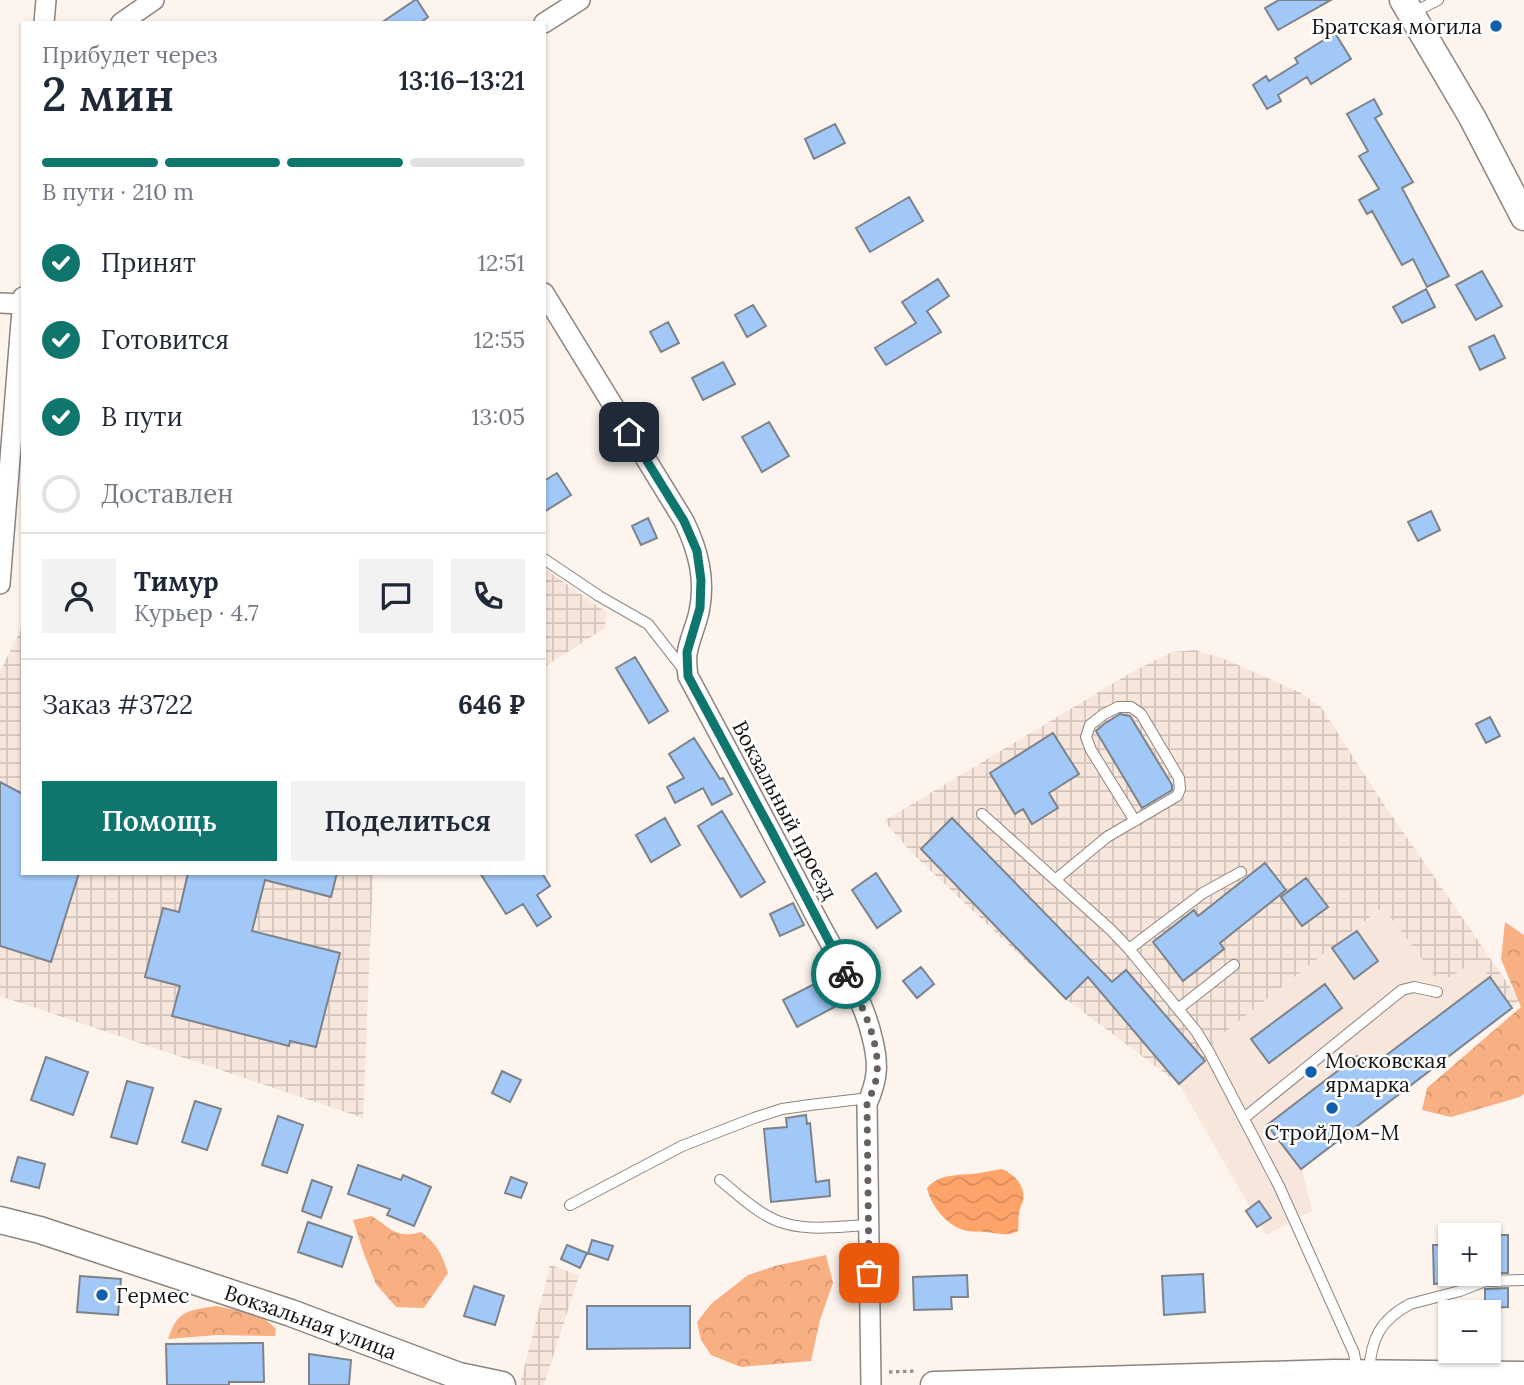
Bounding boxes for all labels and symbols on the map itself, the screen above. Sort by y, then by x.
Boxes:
place label: Братская могила [1312,13,1482,40]
marker: Братская могила [1488,18,1504,34]
pin [599,402,659,462]
street label: Вокзальный проезд [726,716,844,904]
courier [811,939,881,1009]
place label: Московская ярмарка [1325,1047,1447,1098]
marker: Московская ярмарка [1303,1064,1319,1080]
marker: СтройДом-М [1324,1100,1340,1116]
place label: СтройДом-М [1265,1119,1399,1146]
pin [839,1243,899,1303]
street label: Вокзальная улица [221,1278,401,1365]
place label: Гермес [116,1282,189,1309]
marker: Гермес [94,1287,110,1303]

